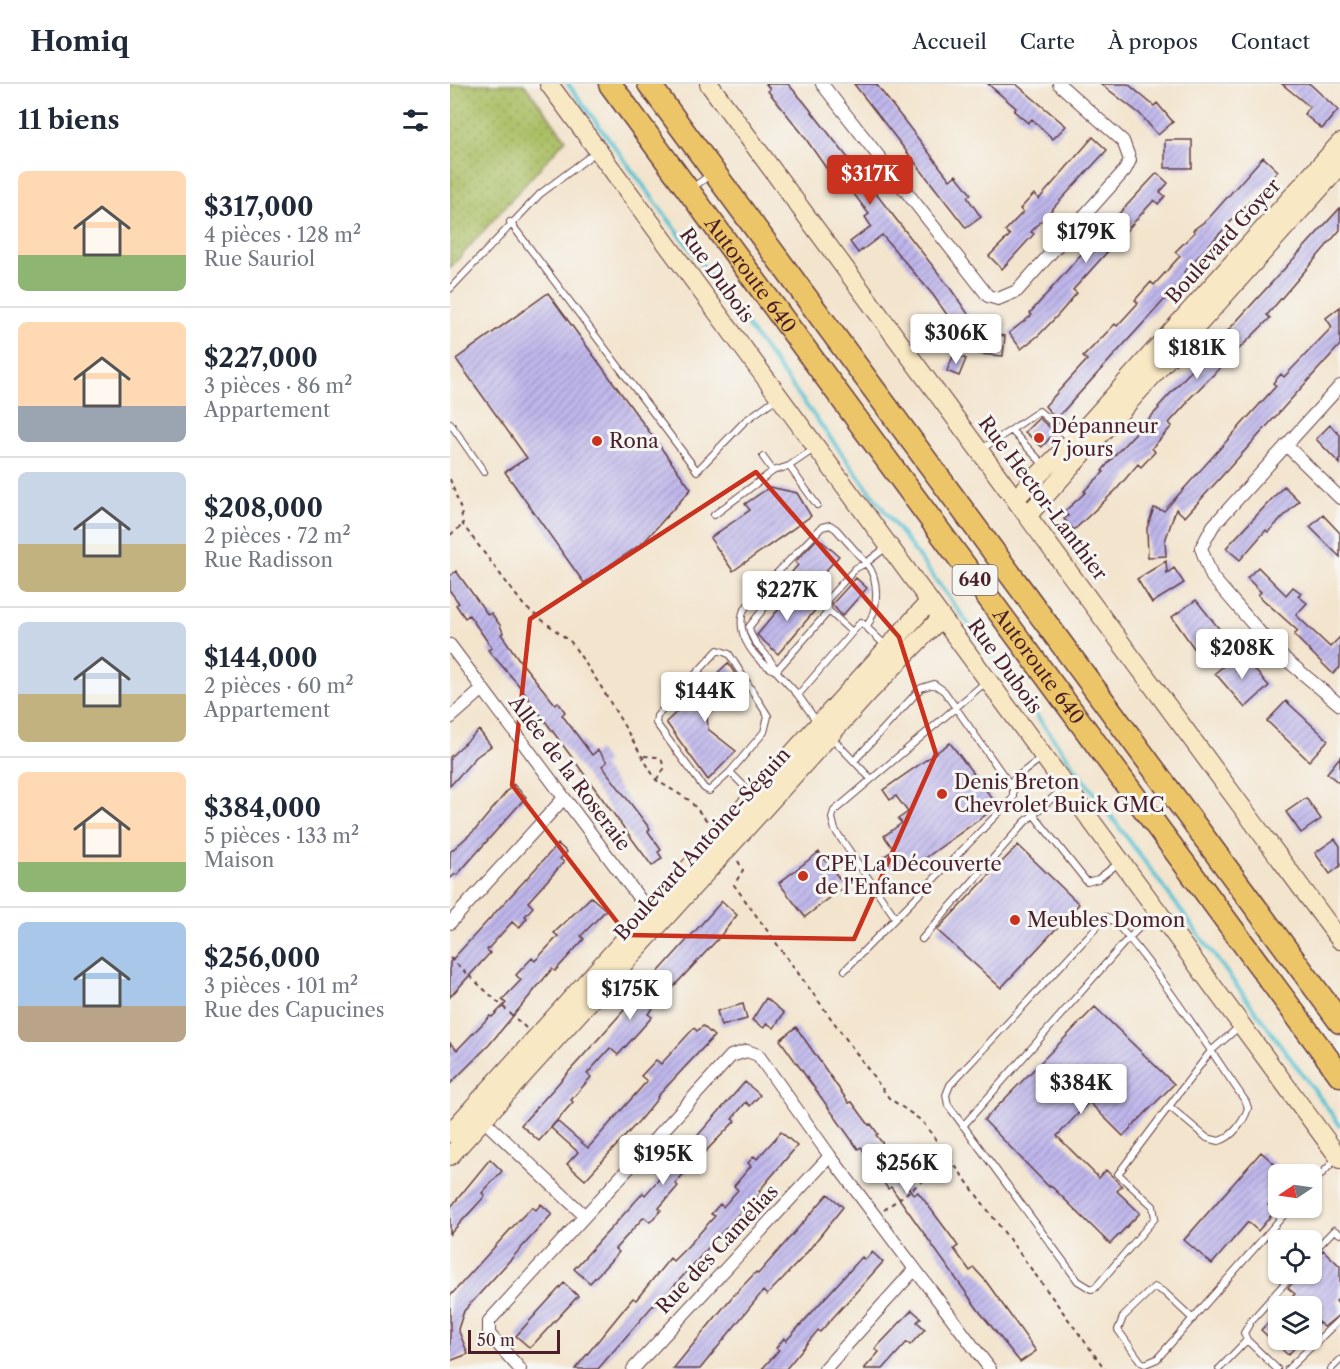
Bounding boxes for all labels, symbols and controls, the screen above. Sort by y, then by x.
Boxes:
text: Homiq [30,24,129,58]
text: Accueil [912,29,987,54]
text: Carte [1020,29,1075,54]
text: À propos [1108,29,1198,54]
text: Contact [1231,29,1310,54]
text: 11 biens [18,104,120,136]
icon: filters [399,104,432,137]
pin: $317K [828,155,912,206]
text: $317K [841,162,899,186]
street label: Boulevard Goyer [1161,173,1286,308]
text: $317,000 [204,191,314,223]
icon: home [66,195,138,267]
street label: Autoroute 640 [699,211,801,338]
pin: $179K [1044,213,1128,264]
text: $179K [1057,220,1115,244]
text: 4 pièces · 128 m² [204,223,361,247]
street label: Rue Dubois [675,223,759,327]
text: Rue Sauriol [204,247,315,271]
pin: $306K [914,314,998,365]
text: $306K [924,321,988,345]
pin: $181K [1155,329,1239,380]
text: $181K [1168,336,1226,360]
text: $227,000 [204,342,318,374]
icon: home [66,346,138,418]
text: 3 pièces · 86 m² [204,374,352,398]
text: Appartement [204,398,330,422]
street label: Rue Hector-Lanthier [973,411,1113,585]
place label: Dépanneur 7 jours [1051,414,1159,461]
place label: Rona [609,429,659,453]
marker: Dépanneur 7 jours [1032,431,1046,445]
marker: Rona [590,434,604,448]
text: $208,000 [204,492,323,524]
icon: home [66,496,138,568]
text: 2 pièces · 72 m² [204,524,351,548]
text: Rue Radisson [204,548,333,572]
road number: 640 [952,565,998,595]
pin: $227K [745,571,829,622]
text: $227K [756,578,818,602]
street label: Autoroute 640 [987,602,1090,729]
street label: Rue Dubois [963,614,1047,718]
pin: $208K [1200,629,1284,680]
text: $208K [1210,636,1274,660]
text: $144,000 [204,642,318,674]
icon: home [66,646,138,718]
pin: $144K [663,672,747,723]
text: 2 pièces · 60 m² [204,674,354,698]
text: $144K [675,679,735,703]
street label: Allée de la Roseraie [503,690,636,855]
text: Appartement [204,698,330,722]
street label: Boulevard Antoine-Séguin [609,742,795,945]
place label: Denis Breton Chevrolet Buick GMC [954,770,1164,817]
marker: Denis Breton Chevrolet Buick GMC [935,787,949,801]
text: $384,000 [204,792,321,824]
icon: home [66,796,138,868]
text: 5 pièces · 133 m² [204,824,359,848]
text: Maison [204,848,274,872]
place label: CPE La Découverte de l'Enfance [815,852,1002,899]
marker: CPE La Découverte de l'Enfance [796,869,810,883]
place label: Meubles Domon [1027,908,1186,932]
marker: Meubles Domon [1008,913,1022,927]
text: $256,000 [204,942,320,974]
icon: home [66,946,138,1018]
pin: $175K [588,970,672,1021]
text: 3 pièces · 101 m² [204,974,358,998]
text: $175K [601,977,659,1001]
text: Rue des Capucines [204,998,385,1022]
pin: $384K [1039,1064,1123,1115]
text: $384K [1050,1071,1112,1095]
pin: $195K [621,1135,705,1186]
text: $195K [633,1142,693,1166]
pin: $256K [865,1144,949,1195]
text: $256K [876,1151,938,1175]
north arrow [1268,1164,1322,1218]
map controls [1268,1164,1322,1350]
street label: Rue des Camélias [651,1179,783,1319]
button: locate [1268,1230,1322,1284]
button: layers [1268,1296,1322,1350]
scale bar [468,1327,560,1354]
text: 50 m [477,1330,515,1350]

